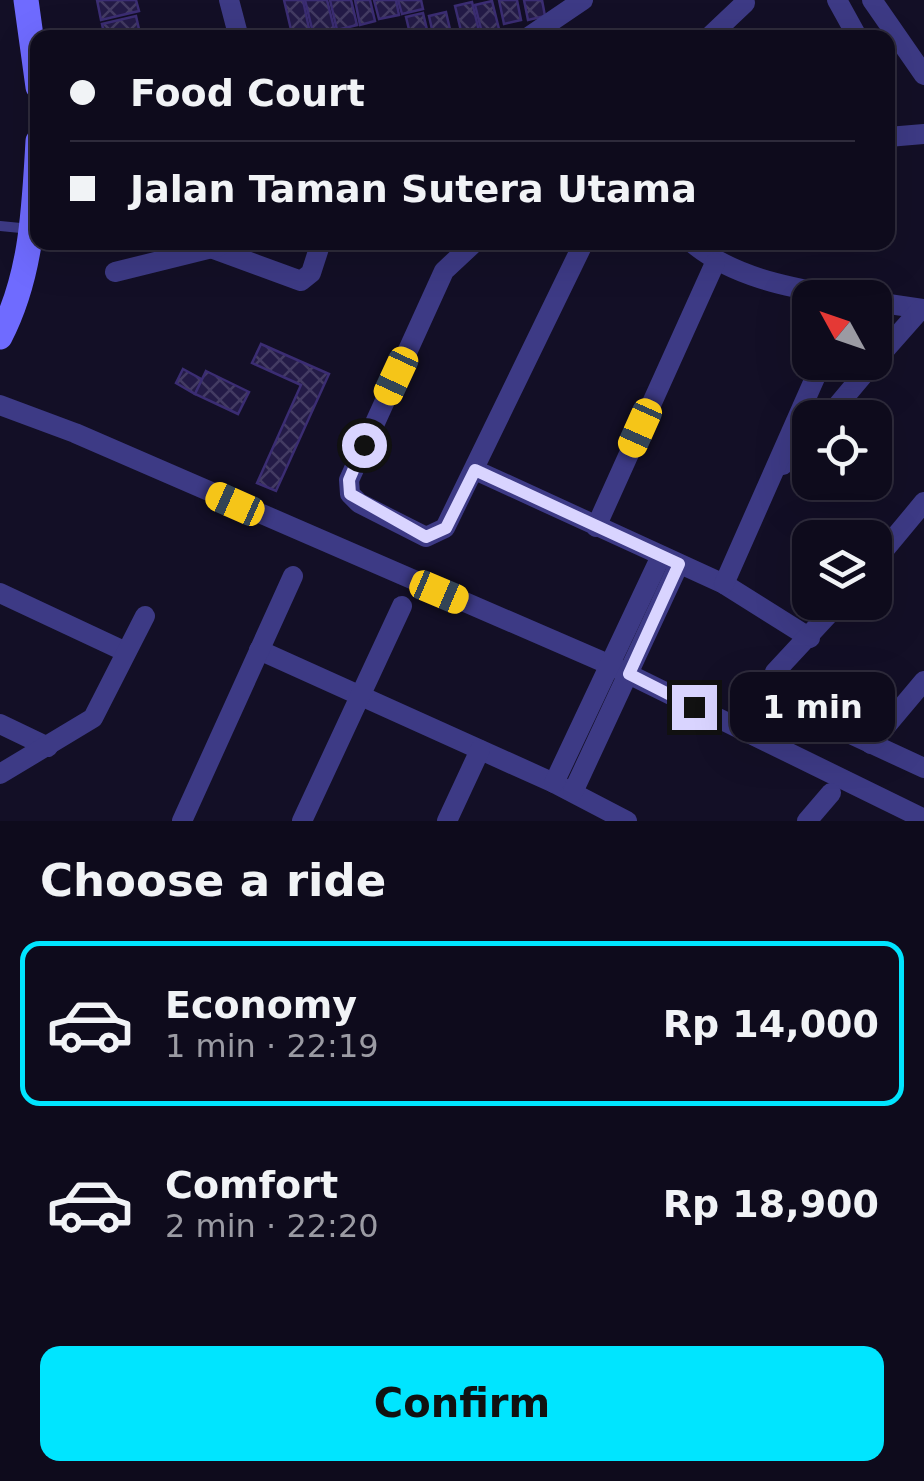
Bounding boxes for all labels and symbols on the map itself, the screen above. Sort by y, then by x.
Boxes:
north arrow [792,280,892,380]
car [370,342,422,410]
car [614,394,666,462]
route start [342,423,387,468]
car [201,478,269,530]
car [406,566,472,618]
callout: 1 min [729,672,894,742]
route end [672,685,717,730]

